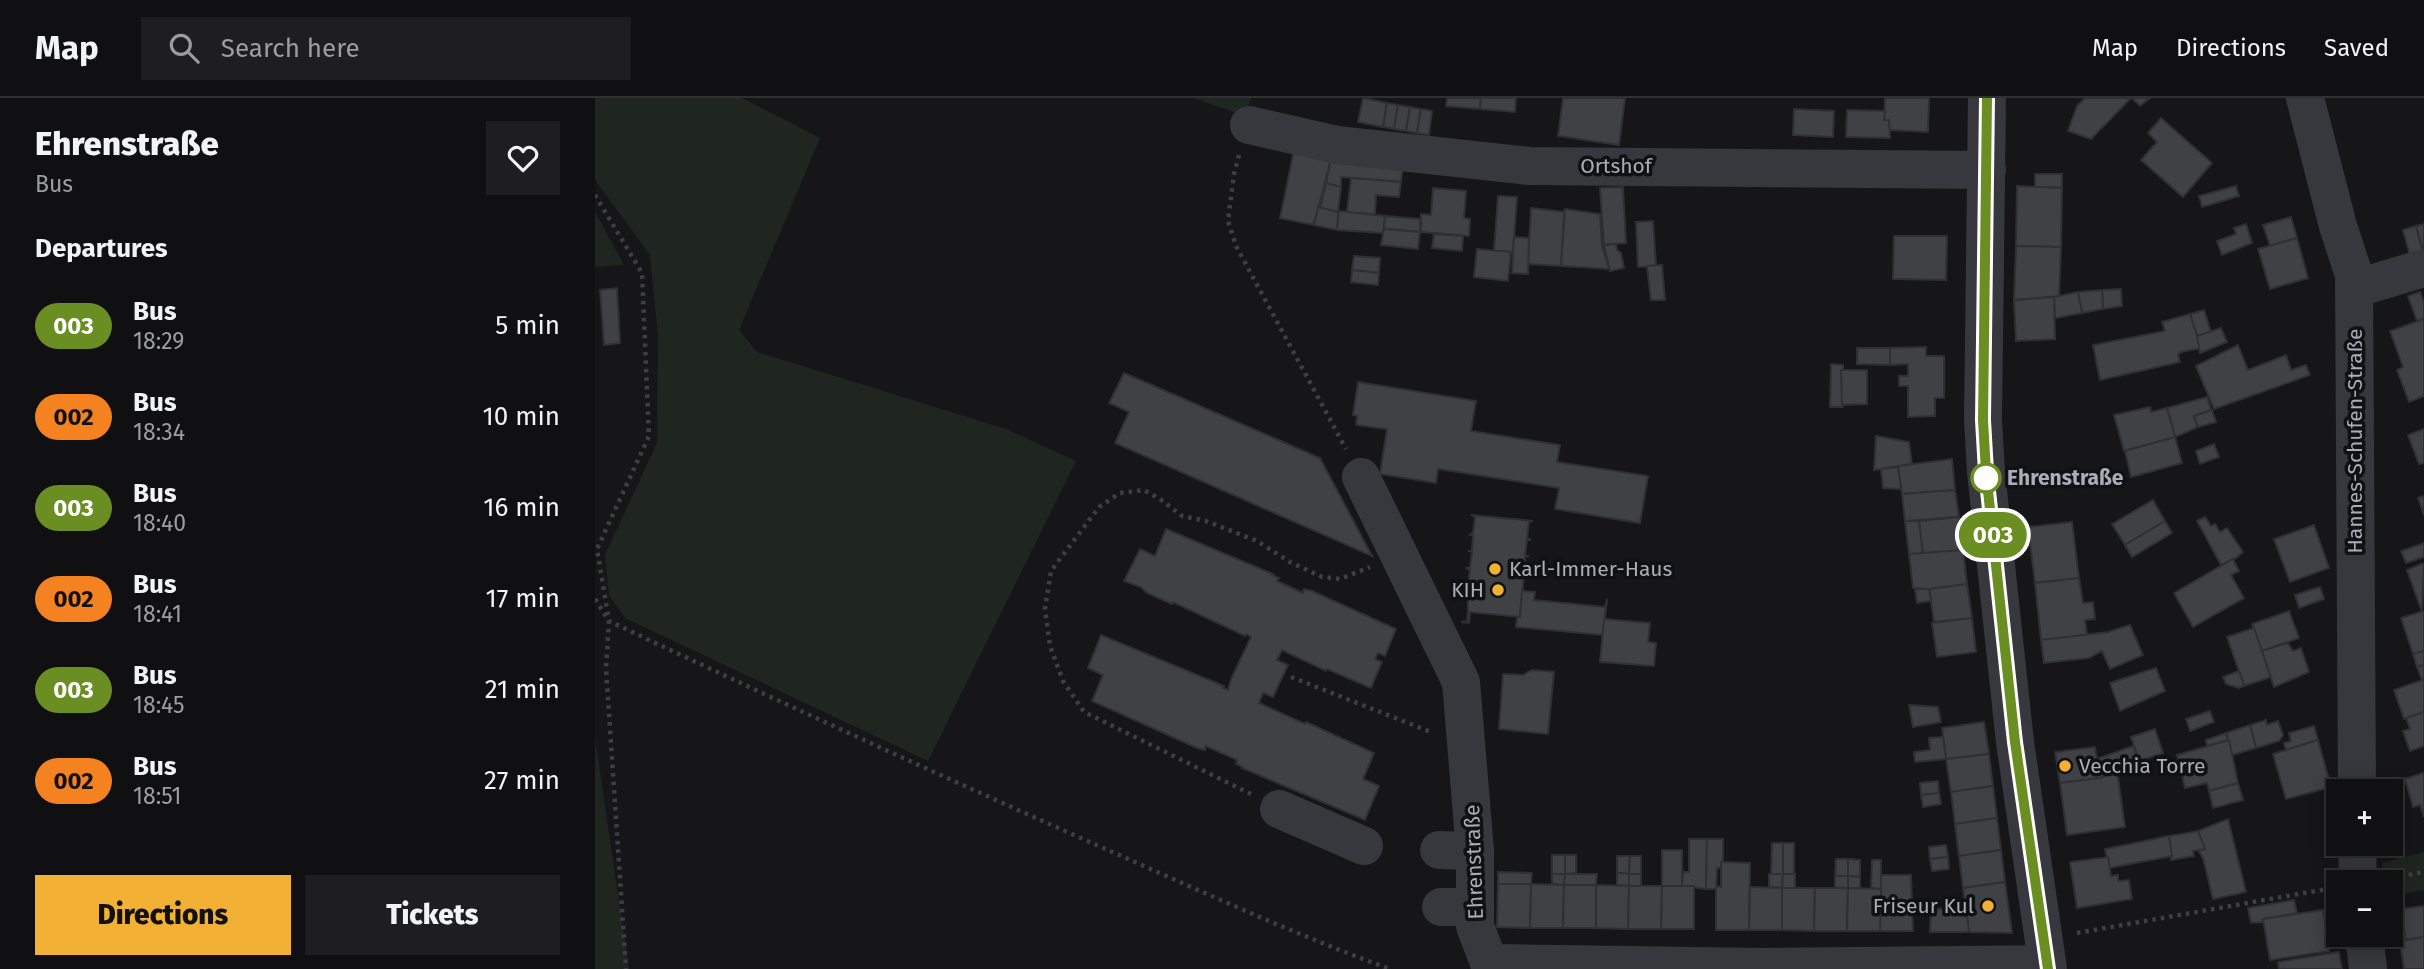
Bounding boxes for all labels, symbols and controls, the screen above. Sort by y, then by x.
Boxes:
search box [141,17,631,80]
text: Map [35,28,99,68]
icon: search [165,29,203,67]
text: Search here [221,33,360,64]
text: Map [2092,34,2138,62]
text: Directions [2176,34,2286,62]
text: Saved [2324,34,2389,62]
button: heart [486,121,560,195]
text: Ehrenstraße [35,124,219,164]
street label: Ortshof [1580,153,1654,179]
text: Bus [35,170,73,198]
text: Departures [35,233,168,264]
text: Bus [133,296,176,327]
text: 5 min [495,310,560,341]
text: 003 [53,312,94,340]
text: 18:29 [133,327,184,355]
street label: Hannes-Schufen-Straße [2342,329,2368,553]
text: Bus [133,387,176,418]
text: 10 min [482,401,560,432]
text: 002 [53,403,94,431]
text: 18:34 [133,418,185,446]
marker: Ehrenstraße [1971,463,2001,493]
place label: Ehrenstraße [2007,465,2124,491]
text: Bus [133,478,176,509]
text: 16 min [483,492,560,523]
text: 003 [53,494,94,522]
text: 18:40 [133,509,186,537]
line badge: 003 [1953,512,2033,558]
text: 003 [1973,521,2013,549]
place label: Karl-Immer-Haus [1509,556,1673,582]
marker: Karl-Immer-Haus [1487,561,1503,577]
text: Bus [133,569,176,600]
place label: KIH [1451,577,1484,603]
marker: KIH [1490,582,1506,598]
text: 17 min [485,583,560,614]
text: 002 [53,585,94,613]
text: 18:41 [133,600,182,628]
text: Bus [133,660,176,691]
text: 21 min [485,674,560,705]
text: 003 [53,676,94,704]
text: 18:45 [133,691,185,719]
text: Bus [133,751,176,782]
place label: Vecchia Torre [2079,753,2205,779]
marker: Vecchia Torre [2057,758,2073,774]
text: 27 min [484,765,560,796]
text: 002 [53,767,94,795]
map controls [2326,779,2403,947]
button: + [2326,779,2403,856]
text: 18:51 [133,782,182,810]
street label: Ehrenstraße [1459,804,1489,920]
button: − [2326,870,2403,947]
button: Directions [35,875,291,955]
button: Tickets [305,875,560,955]
place label: Friseur Kul [1873,893,1974,919]
marker: Friseur Kul [1980,898,1996,914]

